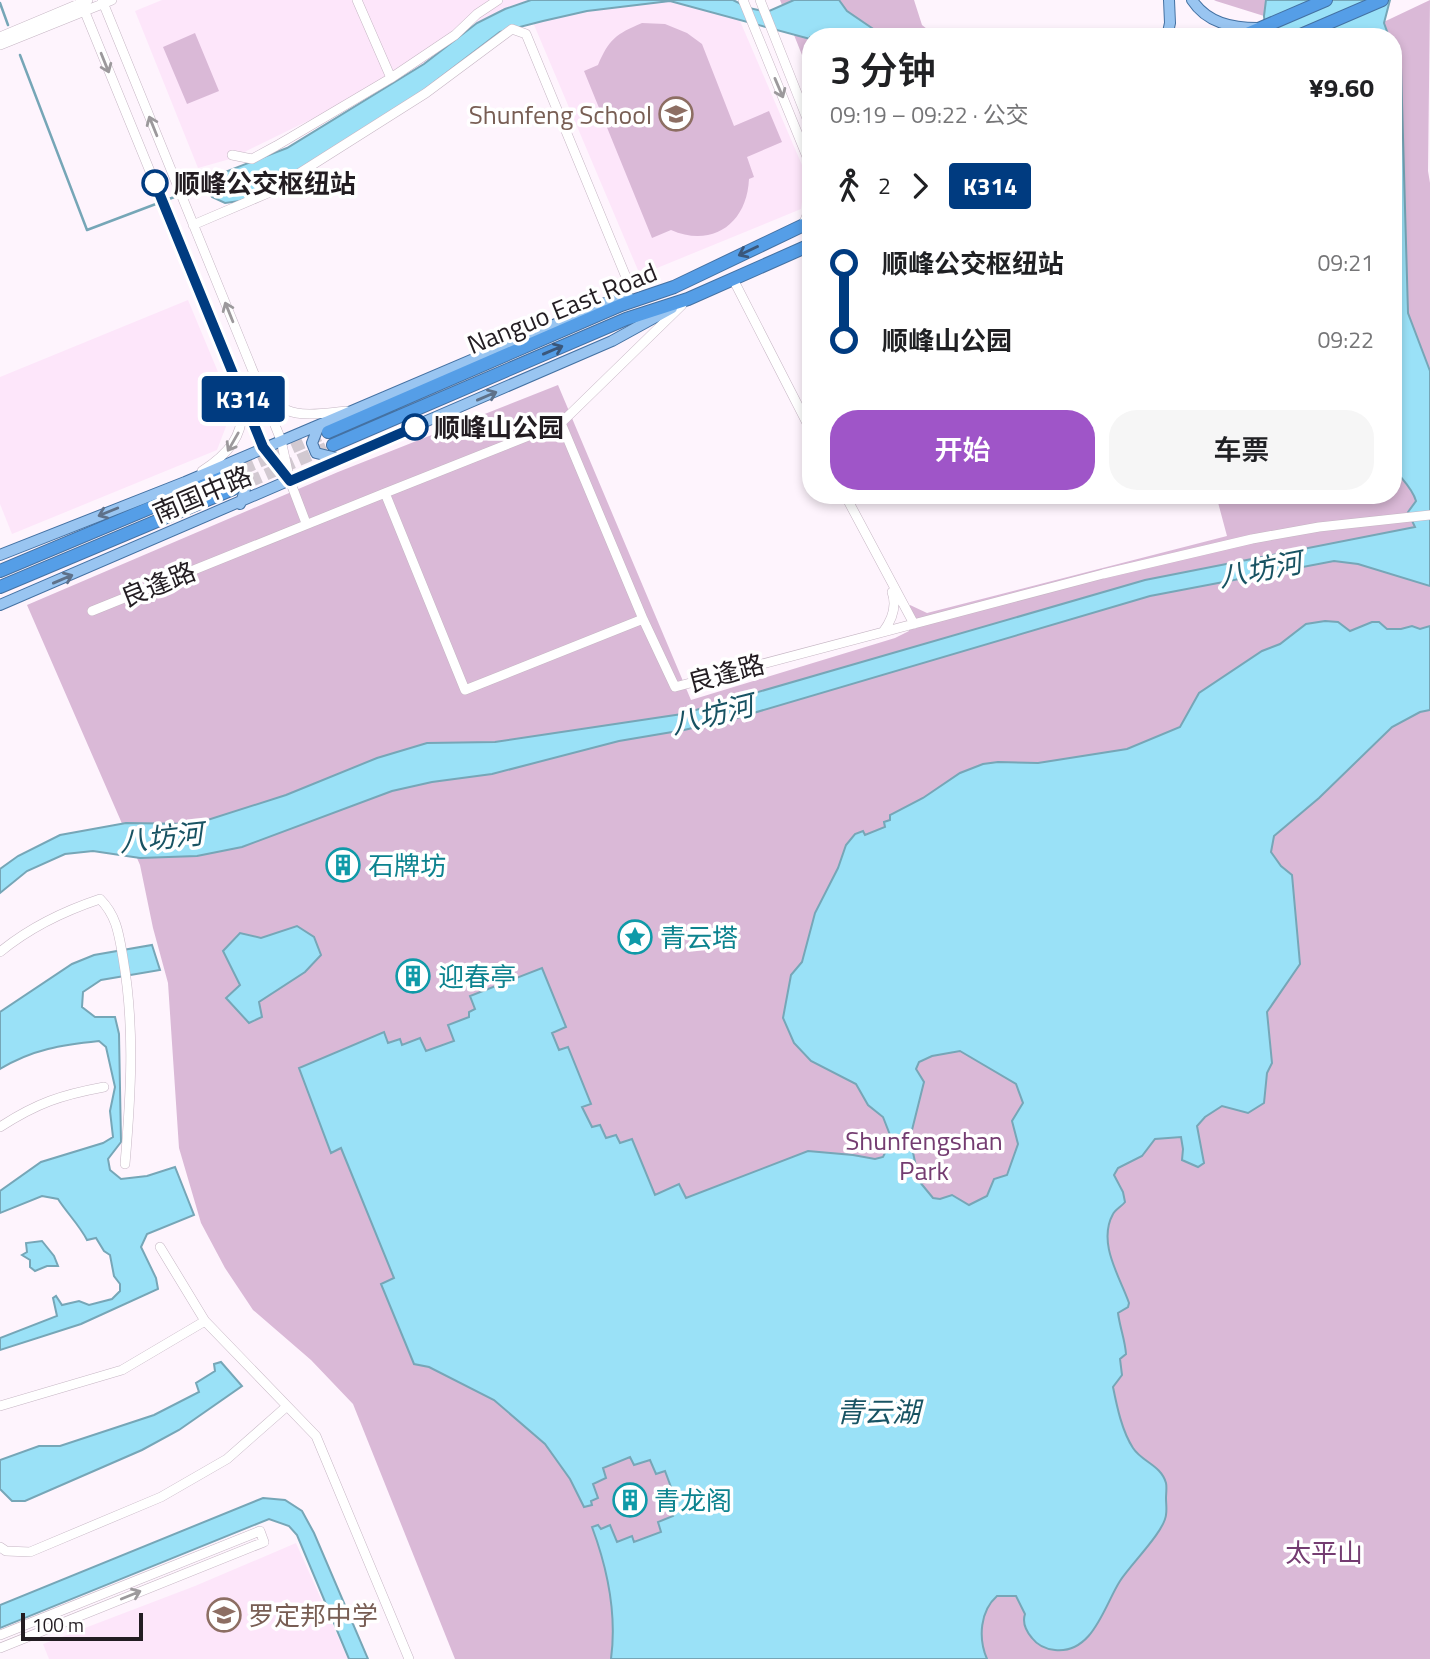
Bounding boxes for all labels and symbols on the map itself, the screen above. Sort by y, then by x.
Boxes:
one-way arrow [100,52,113,74]
one-way arrow [773,77,786,99]
place label: Shunfeng School [469,95,652,134]
school or university icon: Shunfeng School [657,95,695,133]
one-way arrow [145,116,158,137]
place label: 顺峰公交枢纽站 [174,164,356,203]
marker: 顺峰公交枢纽站 [142,170,168,196]
one-way arrow [738,246,759,259]
street label: Nanguo East Road [461,252,663,364]
one-way arrow [221,302,234,323]
one-way arrow [542,343,563,356]
line badge: K314 [194,376,292,422]
one-way arrow [476,389,497,402]
place label: 顺峰山公园 [434,408,564,447]
marker: 顺峰山公园 [402,414,428,440]
one-way arrow [226,431,239,452]
street label: 南国中路 [147,456,257,532]
one-way arrow [97,507,119,520]
water label: 八坊河 [1215,539,1310,598]
street label: 良逢路 [115,551,201,617]
one-way arrow [52,571,73,584]
street label: 良逢路 [683,644,769,702]
water label: 八坊河 [666,682,763,745]
water label: 八坊河 [117,811,210,863]
building icon: 石牌坊 [324,846,362,884]
place label: 石牌坊 [368,846,446,885]
place icon: 青云塔 [616,918,654,956]
place label: 青云塔 [660,918,738,957]
building icon: 迎春亭 [394,957,432,995]
place label: 迎春亭 [438,957,516,996]
park label: Shunfengshan Park [845,1121,1003,1190]
water label: 青云湖 [836,1390,924,1433]
building icon: 青龙阁 [611,1481,649,1519]
place label: 青龙阁 [654,1481,732,1520]
park label: 太平山 [1285,1533,1363,1572]
one-way arrow [120,1588,142,1601]
school or university icon: 罗定邦中学 [205,1596,243,1634]
place label: 罗定邦中学 [248,1596,378,1635]
scale bar [21,1610,144,1642]

